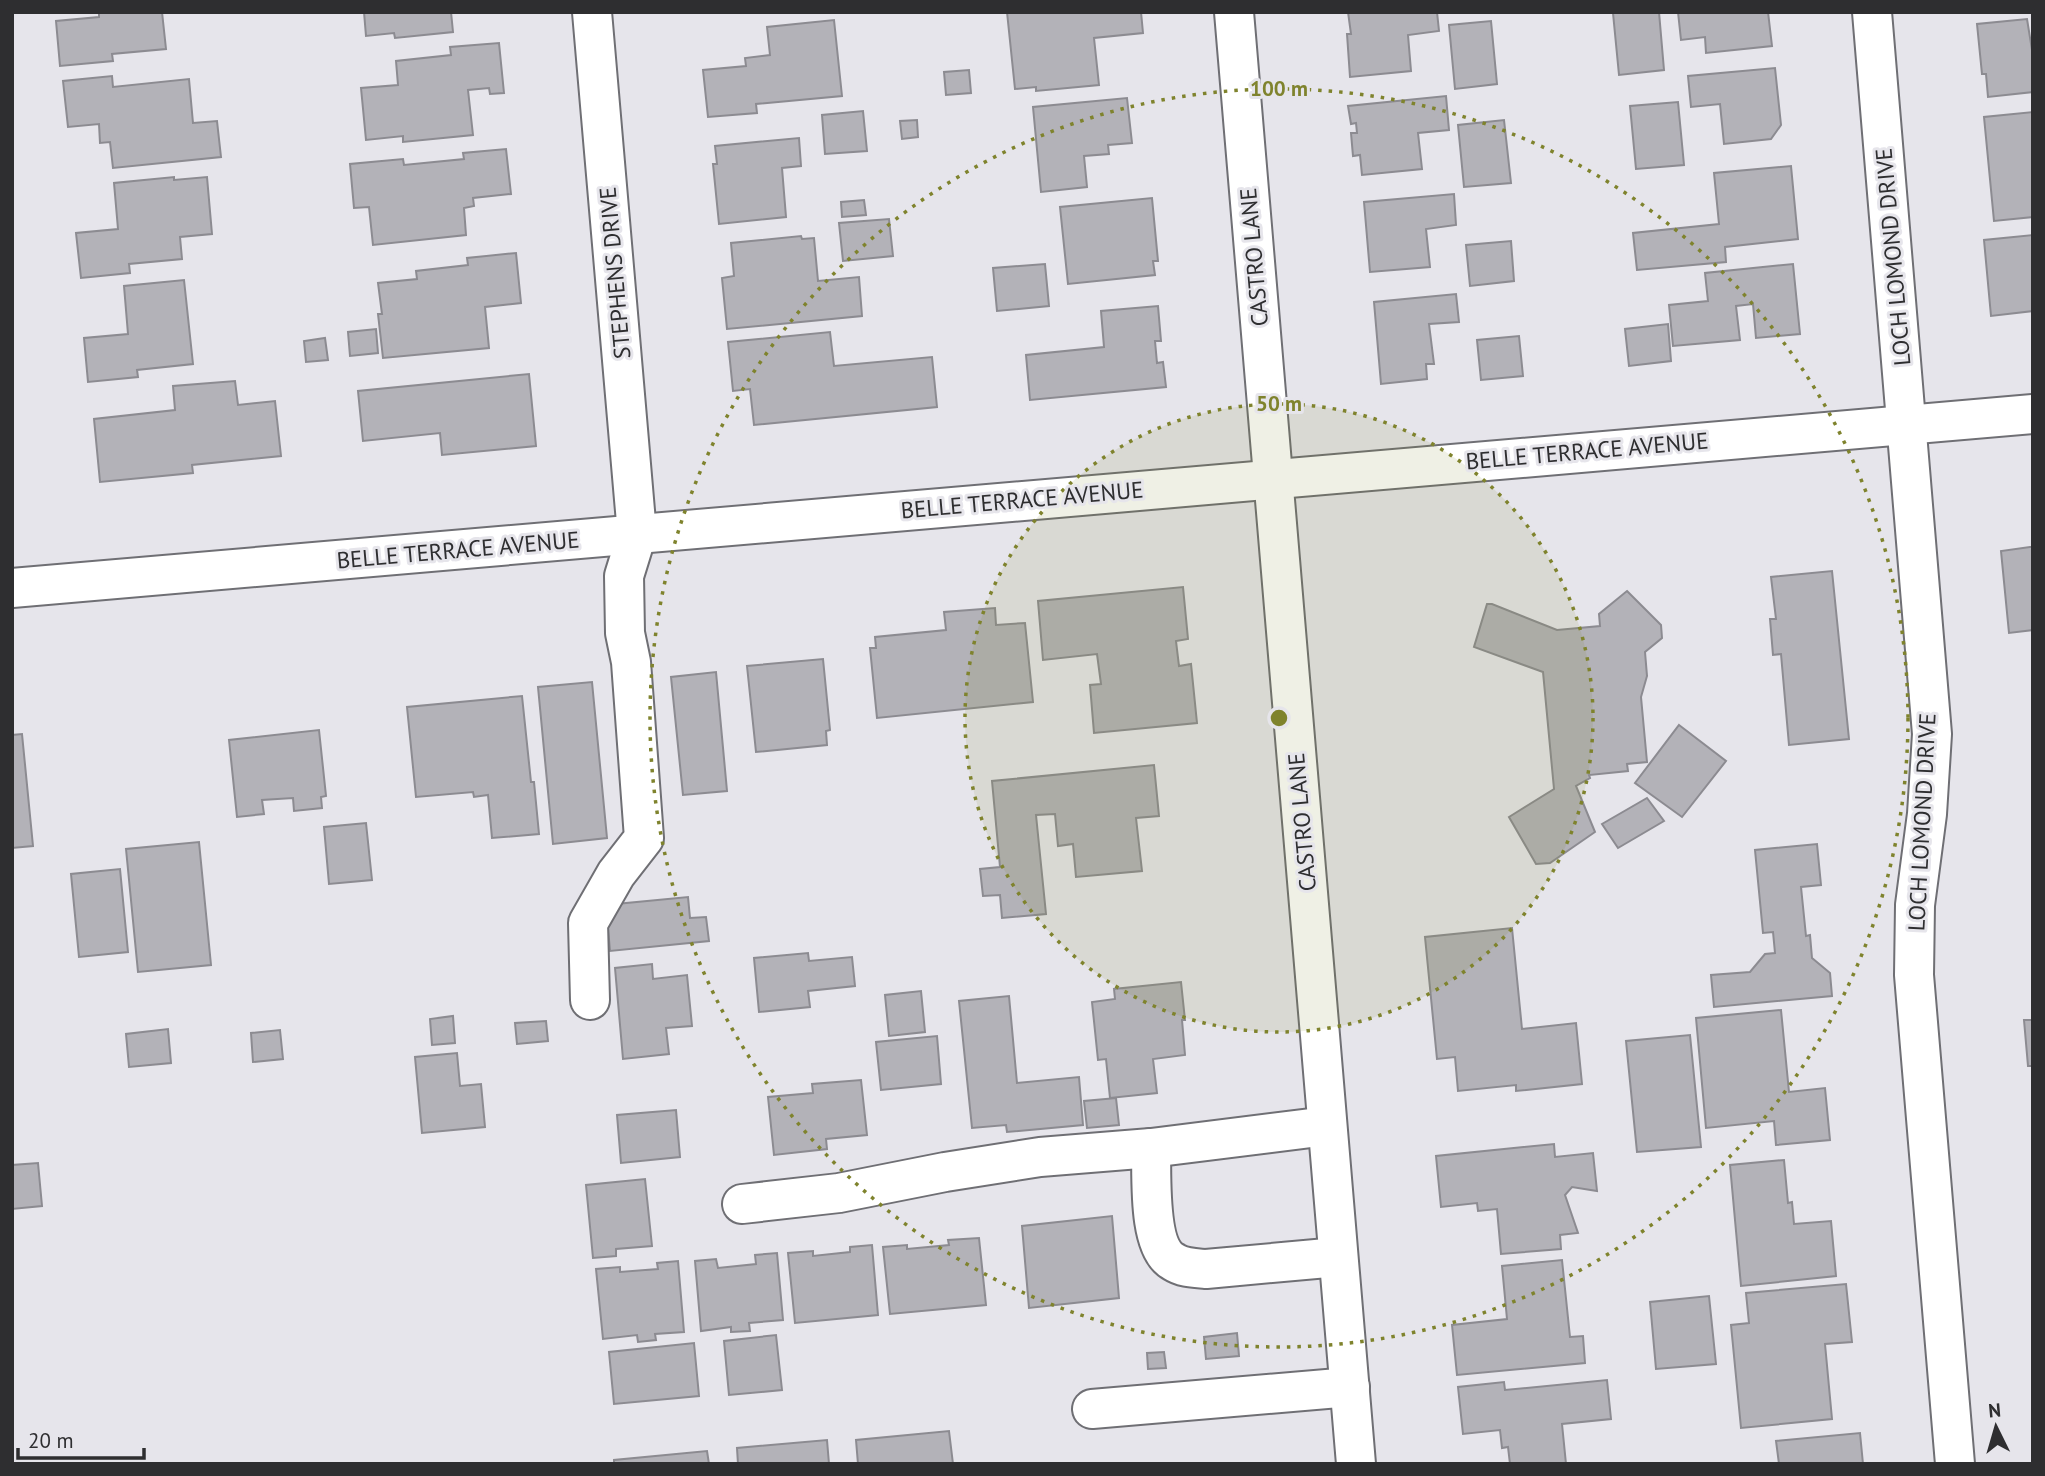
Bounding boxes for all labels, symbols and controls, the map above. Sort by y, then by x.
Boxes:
text: 100 m [1250,75,1308,102]
street label: LOCH LOMOND DRIVE [1869,147,1916,367]
street label: STEPHENS DRIVE [593,186,636,360]
street label: CASTRO LANE [1233,187,1274,327]
text: 50 m [1256,390,1302,417]
street label: BELLE TERRACE AVENUE [1464,425,1710,476]
street label: BELLE TERRACE AVENUE [899,474,1145,525]
street label: BELLE TERRACE AVENUE [335,524,581,575]
centre of rings [1267,706,1291,730]
street label: LOCH LOMOND DRIVE [1901,712,1942,932]
street label: CASTRO LANE [1281,752,1322,892]
north arrow [1961,1392,2031,1462]
text: N [1987,1398,2002,1423]
scale bar [18,1416,144,1460]
text: 20 m [28,1427,74,1454]

